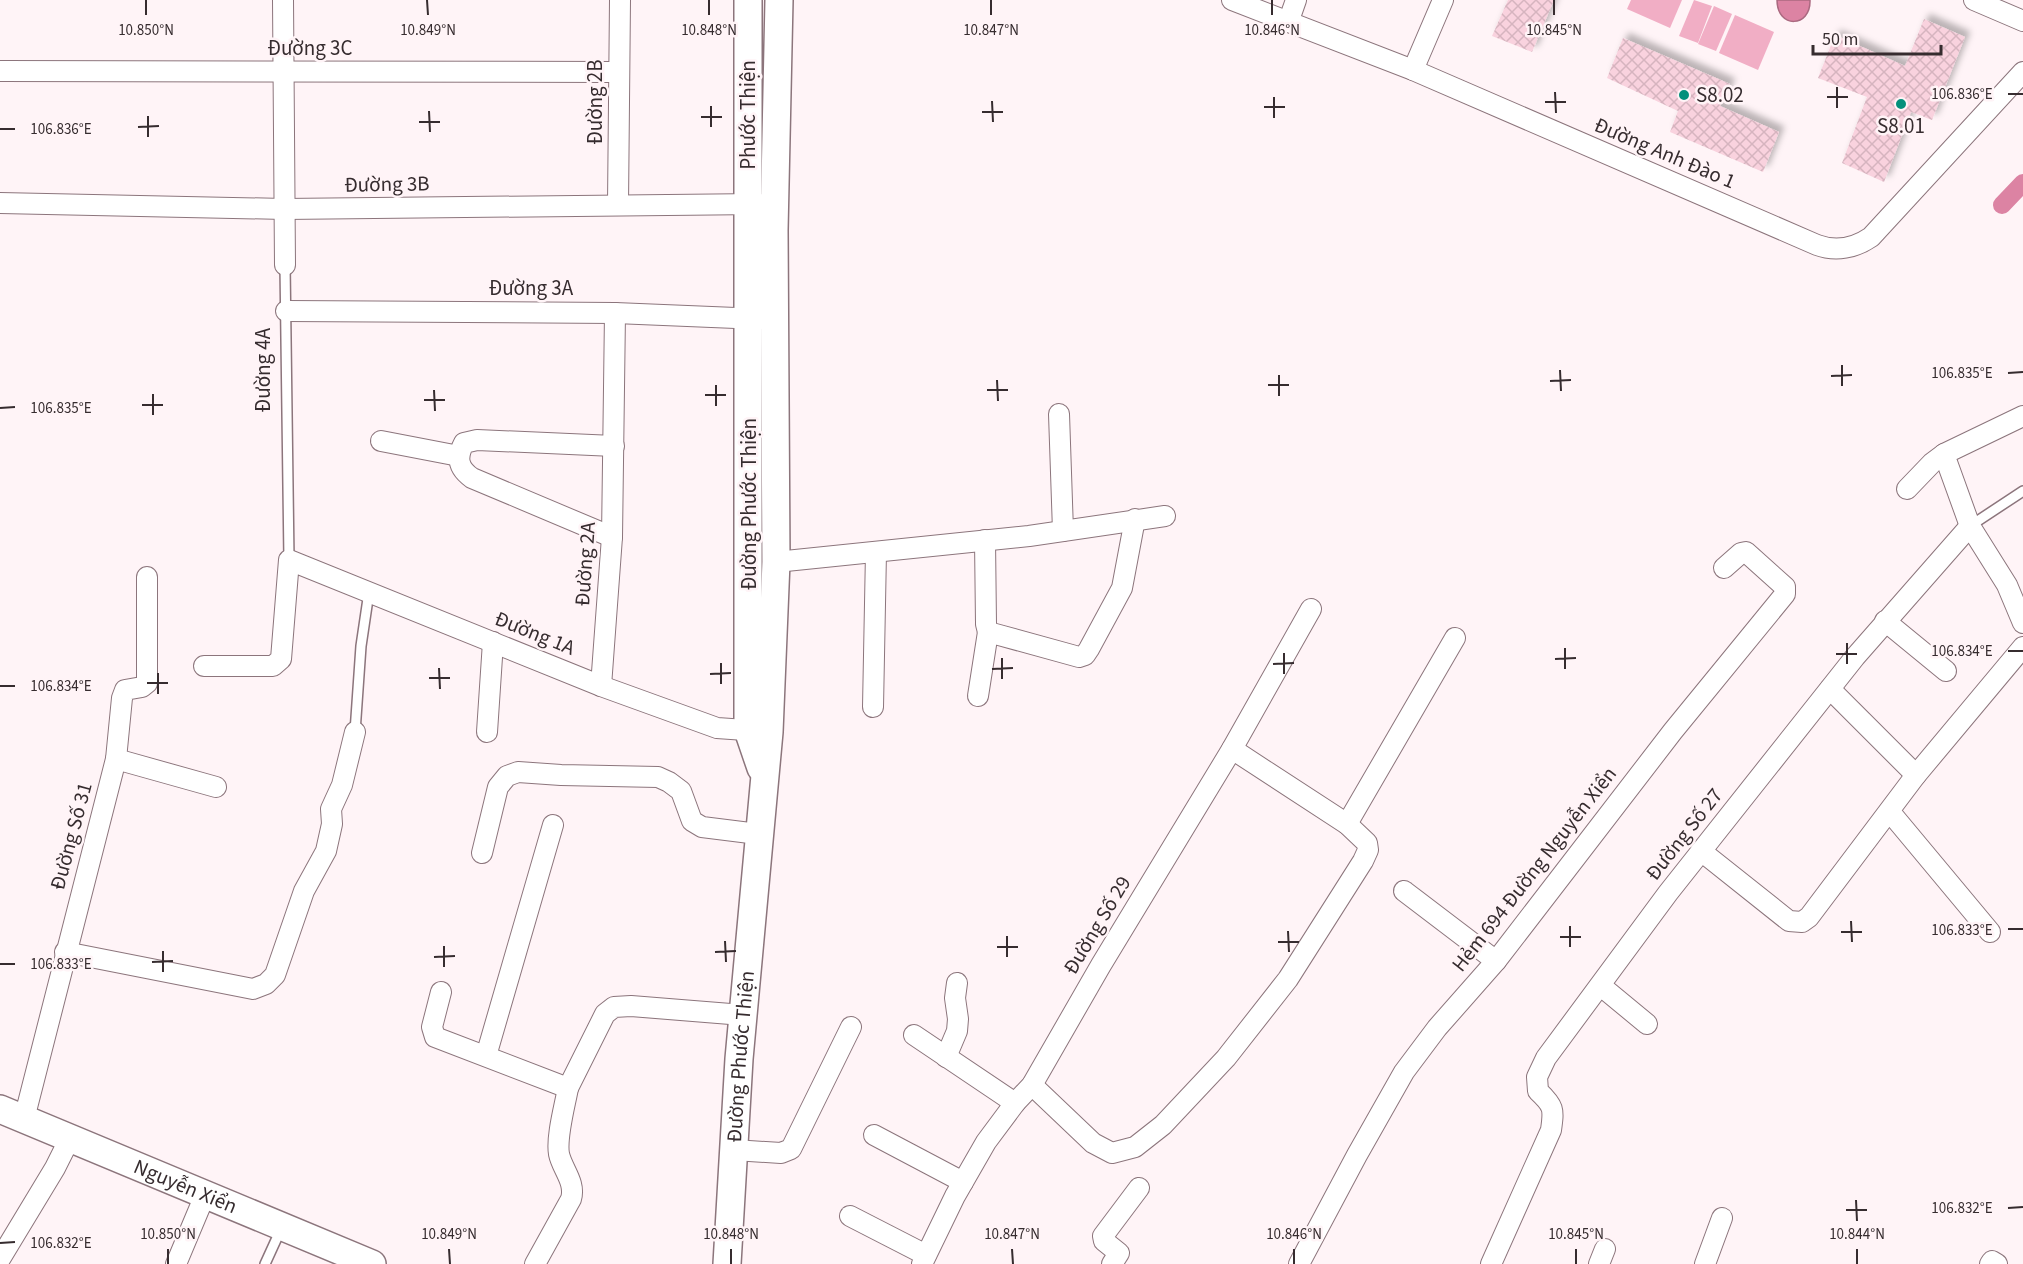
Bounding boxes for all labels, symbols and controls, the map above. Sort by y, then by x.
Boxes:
scale bar [1813,18,1940,56]
text: 10.850°N [118,20,174,41]
text: 10.849°N [400,20,456,41]
text: 10.848°N [681,20,737,41]
text: 10.847°N [963,20,1019,41]
text: 10.846°N [1244,20,1300,41]
text: 10.845°N [1526,20,1582,41]
text: 50 m [1822,27,1858,52]
street label: Đường 3C [268,33,352,63]
street label: Đường 2B [580,59,610,145]
street label: Phước Thiện [733,60,763,170]
place label: S8.02 [1696,80,1744,110]
text: 106.836°E [1931,84,1993,105]
marker: S8.02 [1677,88,1691,102]
marker: S8.01 [1894,97,1908,111]
street label: Đường Anh Đào 1 [1590,110,1740,196]
place label: S8.01 [1877,111,1925,141]
text: 106.836°E [30,119,92,140]
street label: Đường 3B [344,168,430,200]
street label: Đường 3A [489,273,574,303]
street label: Đường 4A [248,327,278,412]
text: 106.835°E [1931,363,1993,384]
text: 106.835°E [30,398,92,419]
street label: Đường Phước Thiện [734,418,764,590]
street label: Đường 2A [567,520,603,607]
street label: Đường 1A [490,603,580,663]
text: 106.834°E [1931,641,1993,662]
text: 106.834°E [30,676,92,697]
street label: Hẻm 694 Đường Nguyễn Xiển [1444,760,1624,978]
street label: Đường Số 31 [42,779,100,893]
street label: Đường Số 27 [1638,781,1730,887]
street label: Đường Số 29 [1056,870,1138,980]
text: 106.833°E [1931,920,1993,941]
text: 106.833°E [30,954,92,975]
street label: Đường Phước Thiện [719,969,762,1143]
street label: Nguyễn Xiển [129,1151,242,1221]
text: 106.832°E [1931,1198,1993,1219]
text: 10.850°N [140,1224,196,1245]
text: 10.849°N [421,1224,477,1245]
text: 10.848°N [703,1224,759,1245]
text: 10.847°N [984,1224,1040,1245]
text: 10.846°N [1266,1224,1322,1245]
text: 10.845°N [1548,1224,1604,1245]
text: 10.844°N [1829,1224,1885,1245]
text: 106.832°E [30,1233,92,1254]

